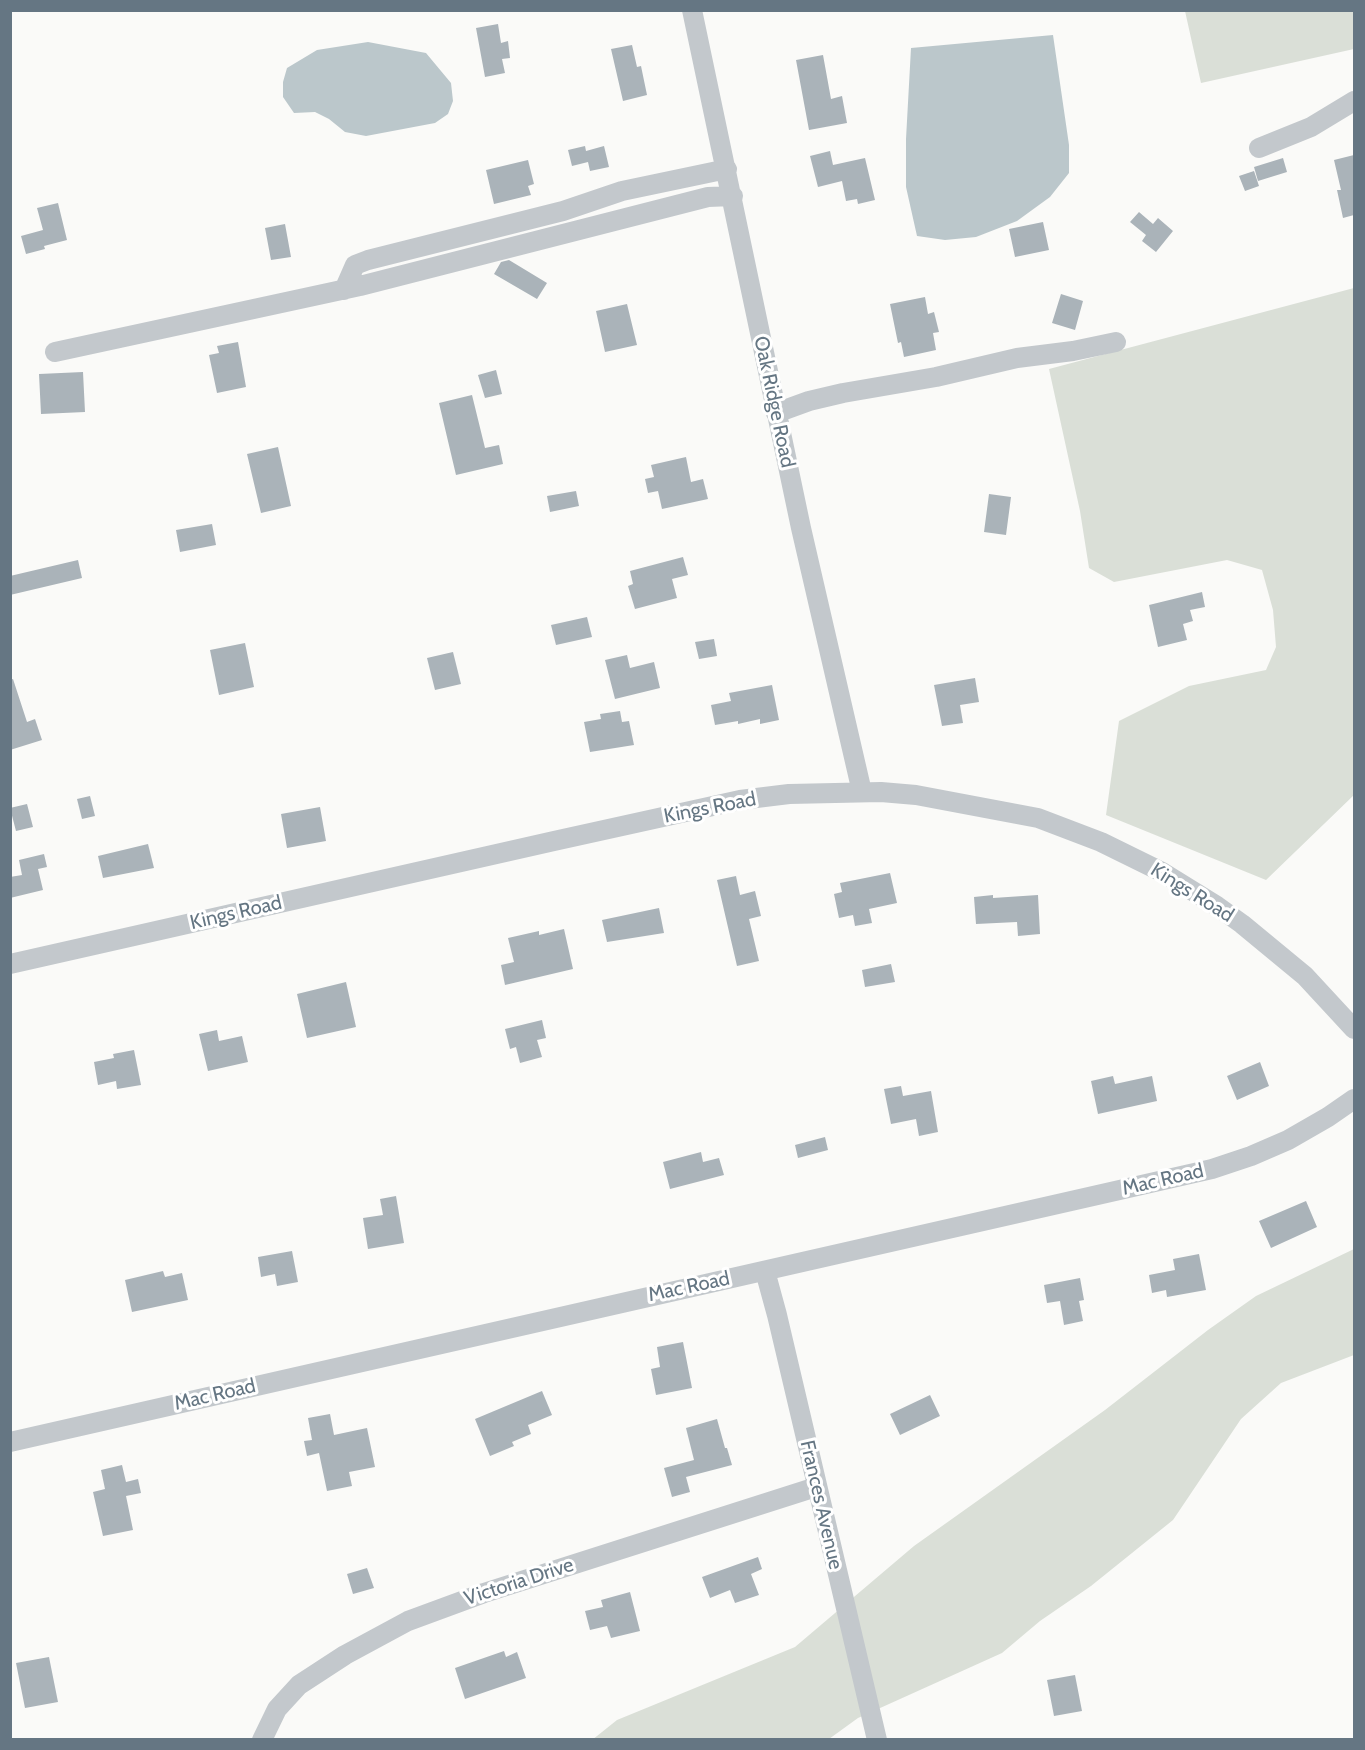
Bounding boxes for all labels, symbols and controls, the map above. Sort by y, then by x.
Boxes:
street label: Oak Ridge Road [748,334,800,470]
street label: Kings Road [662,787,758,829]
street label: Kings Road [1146,858,1238,928]
street label: Kings Road [188,891,284,935]
street label: Mac Road [1120,1159,1206,1201]
street label: Mac Road [646,1267,732,1307]
street label: Mac Road [172,1374,258,1416]
street label: Frances Avenue [794,1438,848,1572]
street label: Victoria Drive [461,1553,577,1611]

